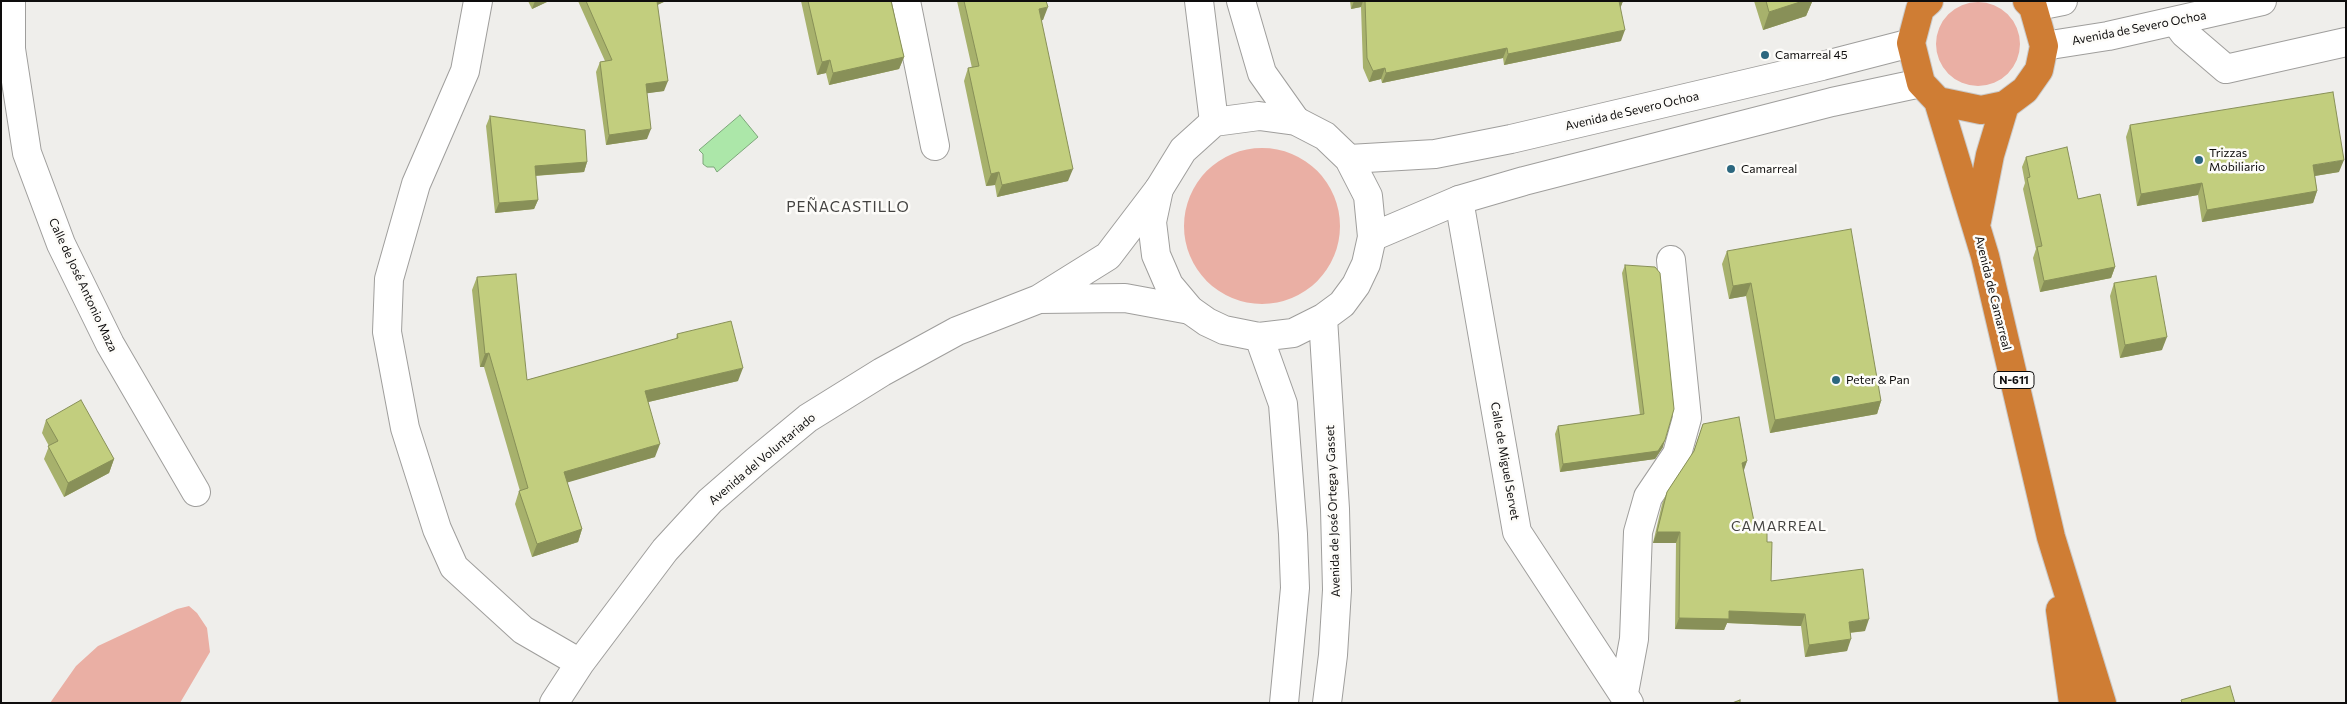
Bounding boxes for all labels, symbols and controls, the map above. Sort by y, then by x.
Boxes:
street label: Avenida de Severo Ochoa [2071,8,2207,48]
place label: Camarreal 45 [1775,48,1848,62]
marker: Camarreal 45 [1759,49,1771,61]
street label: Avenida de Severo Ochoa [1564,89,1700,133]
place label: Trizzas Mobiliario [2209,146,2265,174]
marker: Trizzas Mobiliario [2193,154,2205,166]
place label: Camarreal [1741,162,1797,176]
marker: Camarreal [1725,163,1737,175]
district label: PEÑACASTILLO [785,198,911,216]
street label: Calle de José Antonio Maza [46,216,120,354]
street label: Avenida de Camarreal [1972,234,2014,352]
road number: N-611 [1994,372,2034,388]
place label: Peter & Pan [1846,373,1910,387]
marker: Peter & Pan [1830,374,1842,386]
street label: Calle de Miguel Servet [1488,401,1522,521]
street label: Avenida del Voluntariado [706,410,818,508]
street label: Avenida de José Ortega y Gasset [1323,425,1343,597]
district label: CAMARREAL [1730,518,1828,534]

